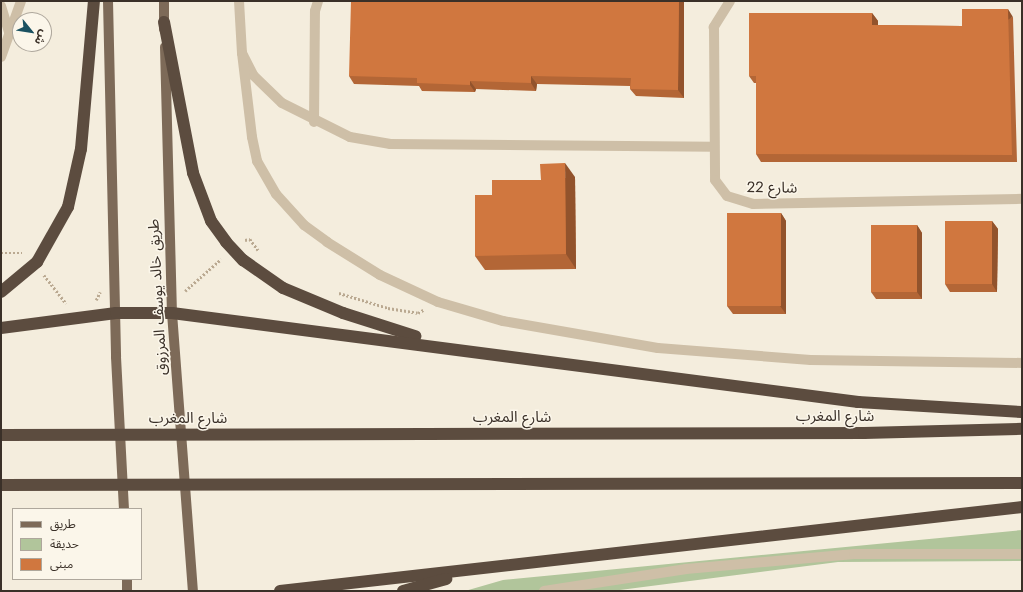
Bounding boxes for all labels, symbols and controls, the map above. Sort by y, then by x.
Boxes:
north arrow [12,12,52,52]
text: ش [31,27,52,48]
street label: شارع 22 [746,179,798,197]
street label: طريق خالد يوسف المرزوق [145,218,171,376]
street label: شارع المغرب [796,408,874,426]
street label: شارع المغرب [473,409,551,427]
street label: شارع المغرب [149,410,227,428]
legend [12,508,142,580]
text: طريق [50,515,76,533]
text: حديقة [50,535,79,553]
text: مبنى [50,555,73,573]

